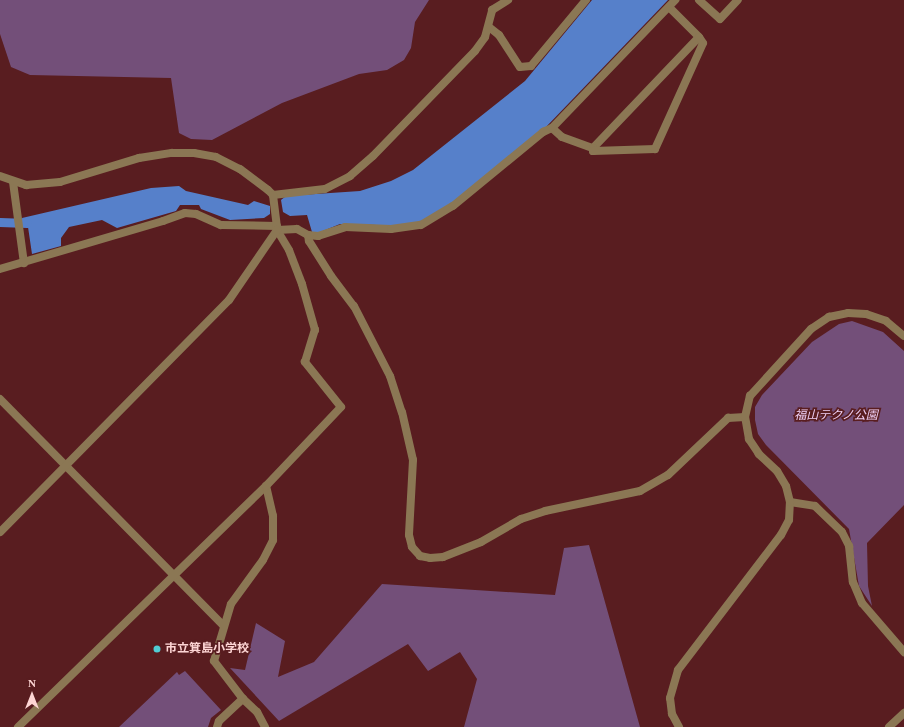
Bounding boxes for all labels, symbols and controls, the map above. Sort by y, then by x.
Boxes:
park label: 福山テクノ公園 [794,409,878,423]
place label: 市立箕島小学校 [165,642,249,656]
marker: 市立箕島小学校 [152,644,162,654]
north arrow [12,675,52,715]
text: N [28,677,36,689]

